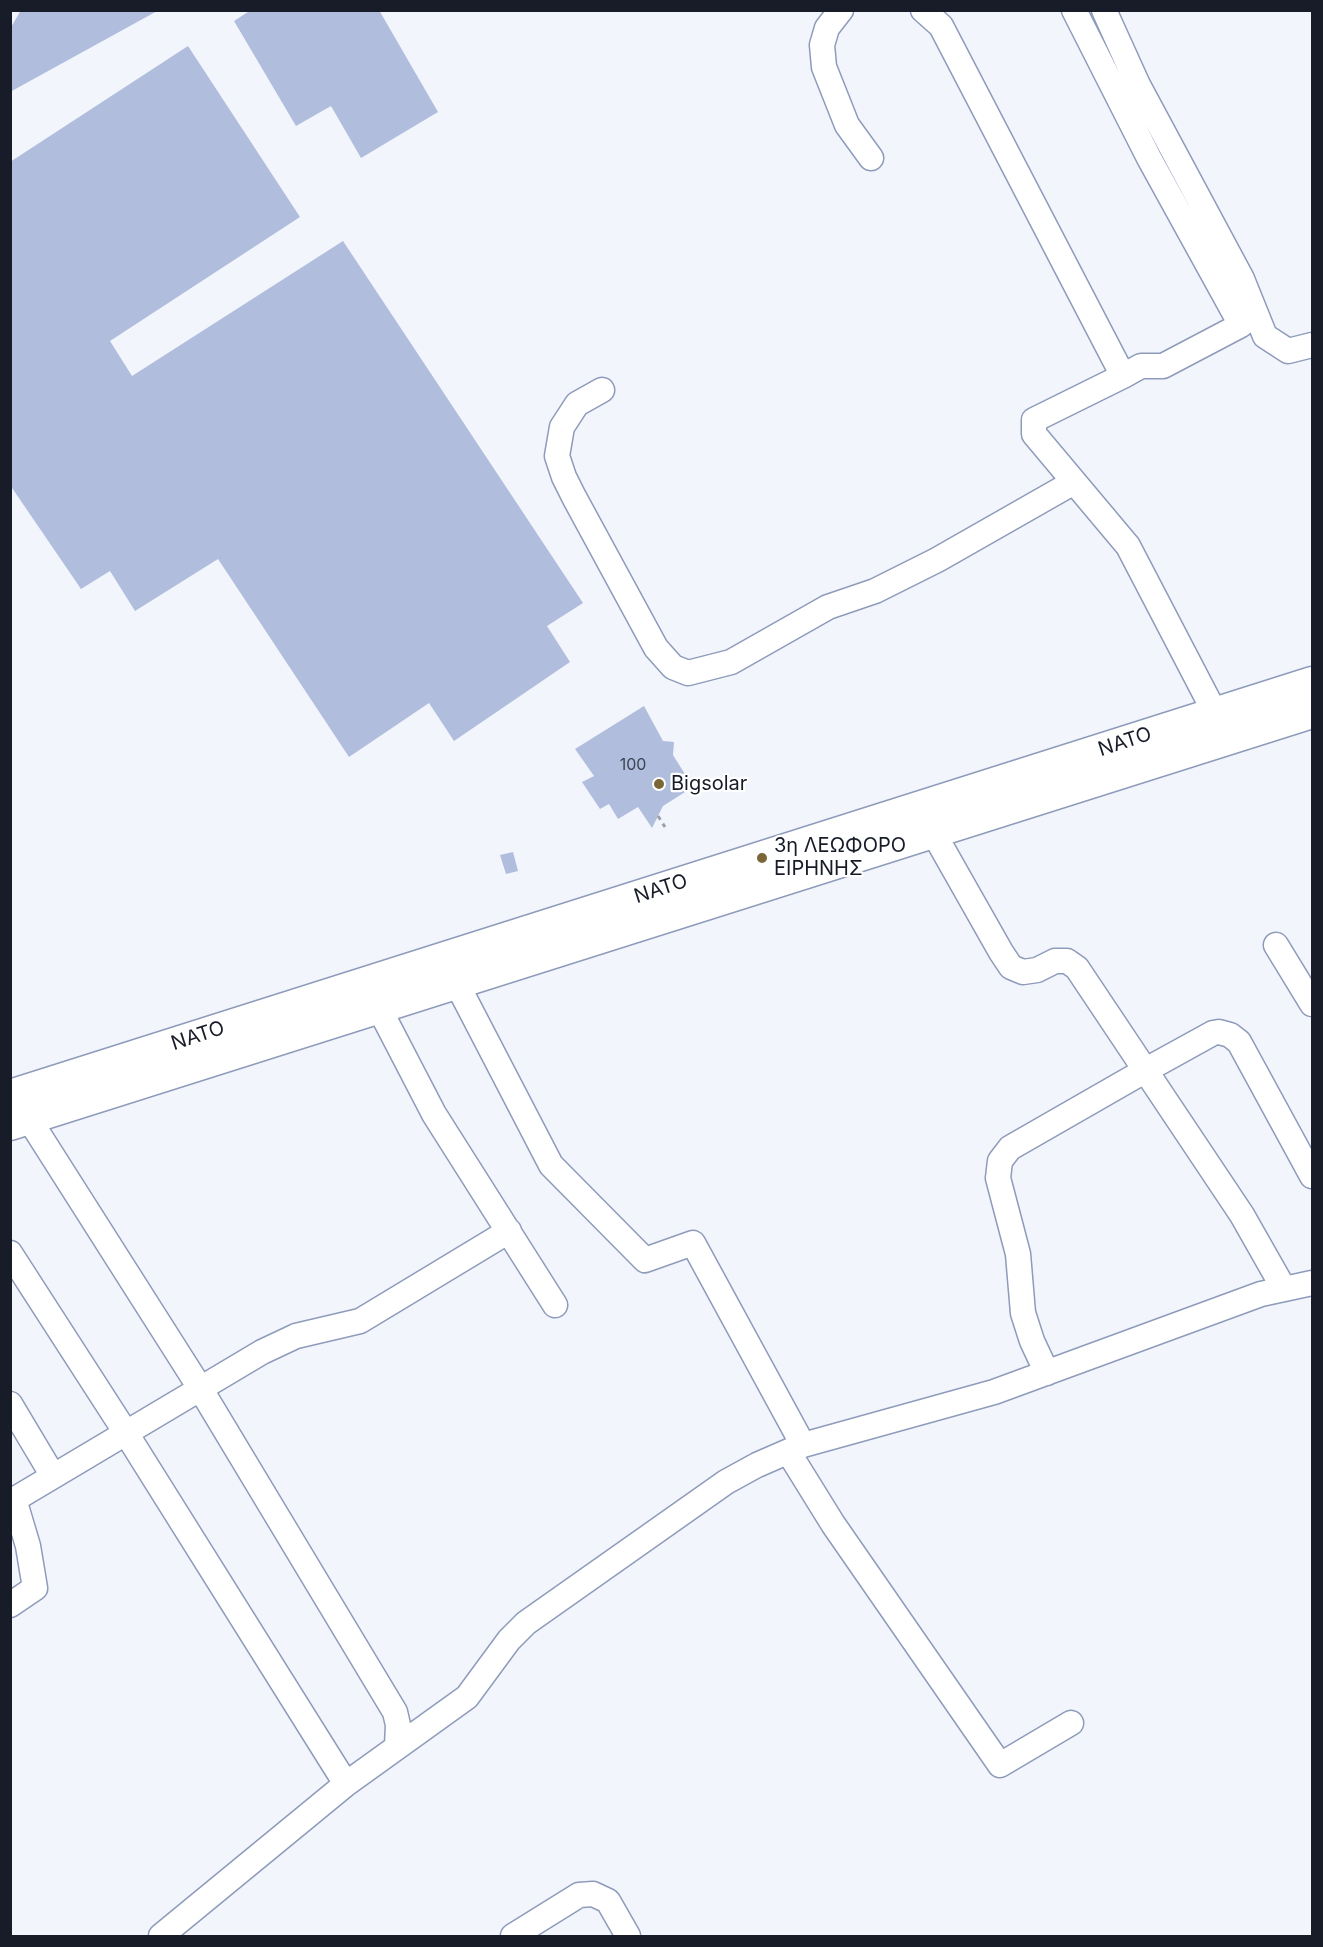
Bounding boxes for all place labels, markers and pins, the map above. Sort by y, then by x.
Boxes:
place label: Bigsolar [671,772,747,796]
marker: Bigsolar [652,777,666,791]
place label: 3η ΛΕΩΦΟΡΟ ΕΙΡΗΝΗΣ [774,834,906,881]
marker: 3η ΛΕΩΦΟΡΟ ΕΙΡΗΝΗΣ [755,851,769,865]

